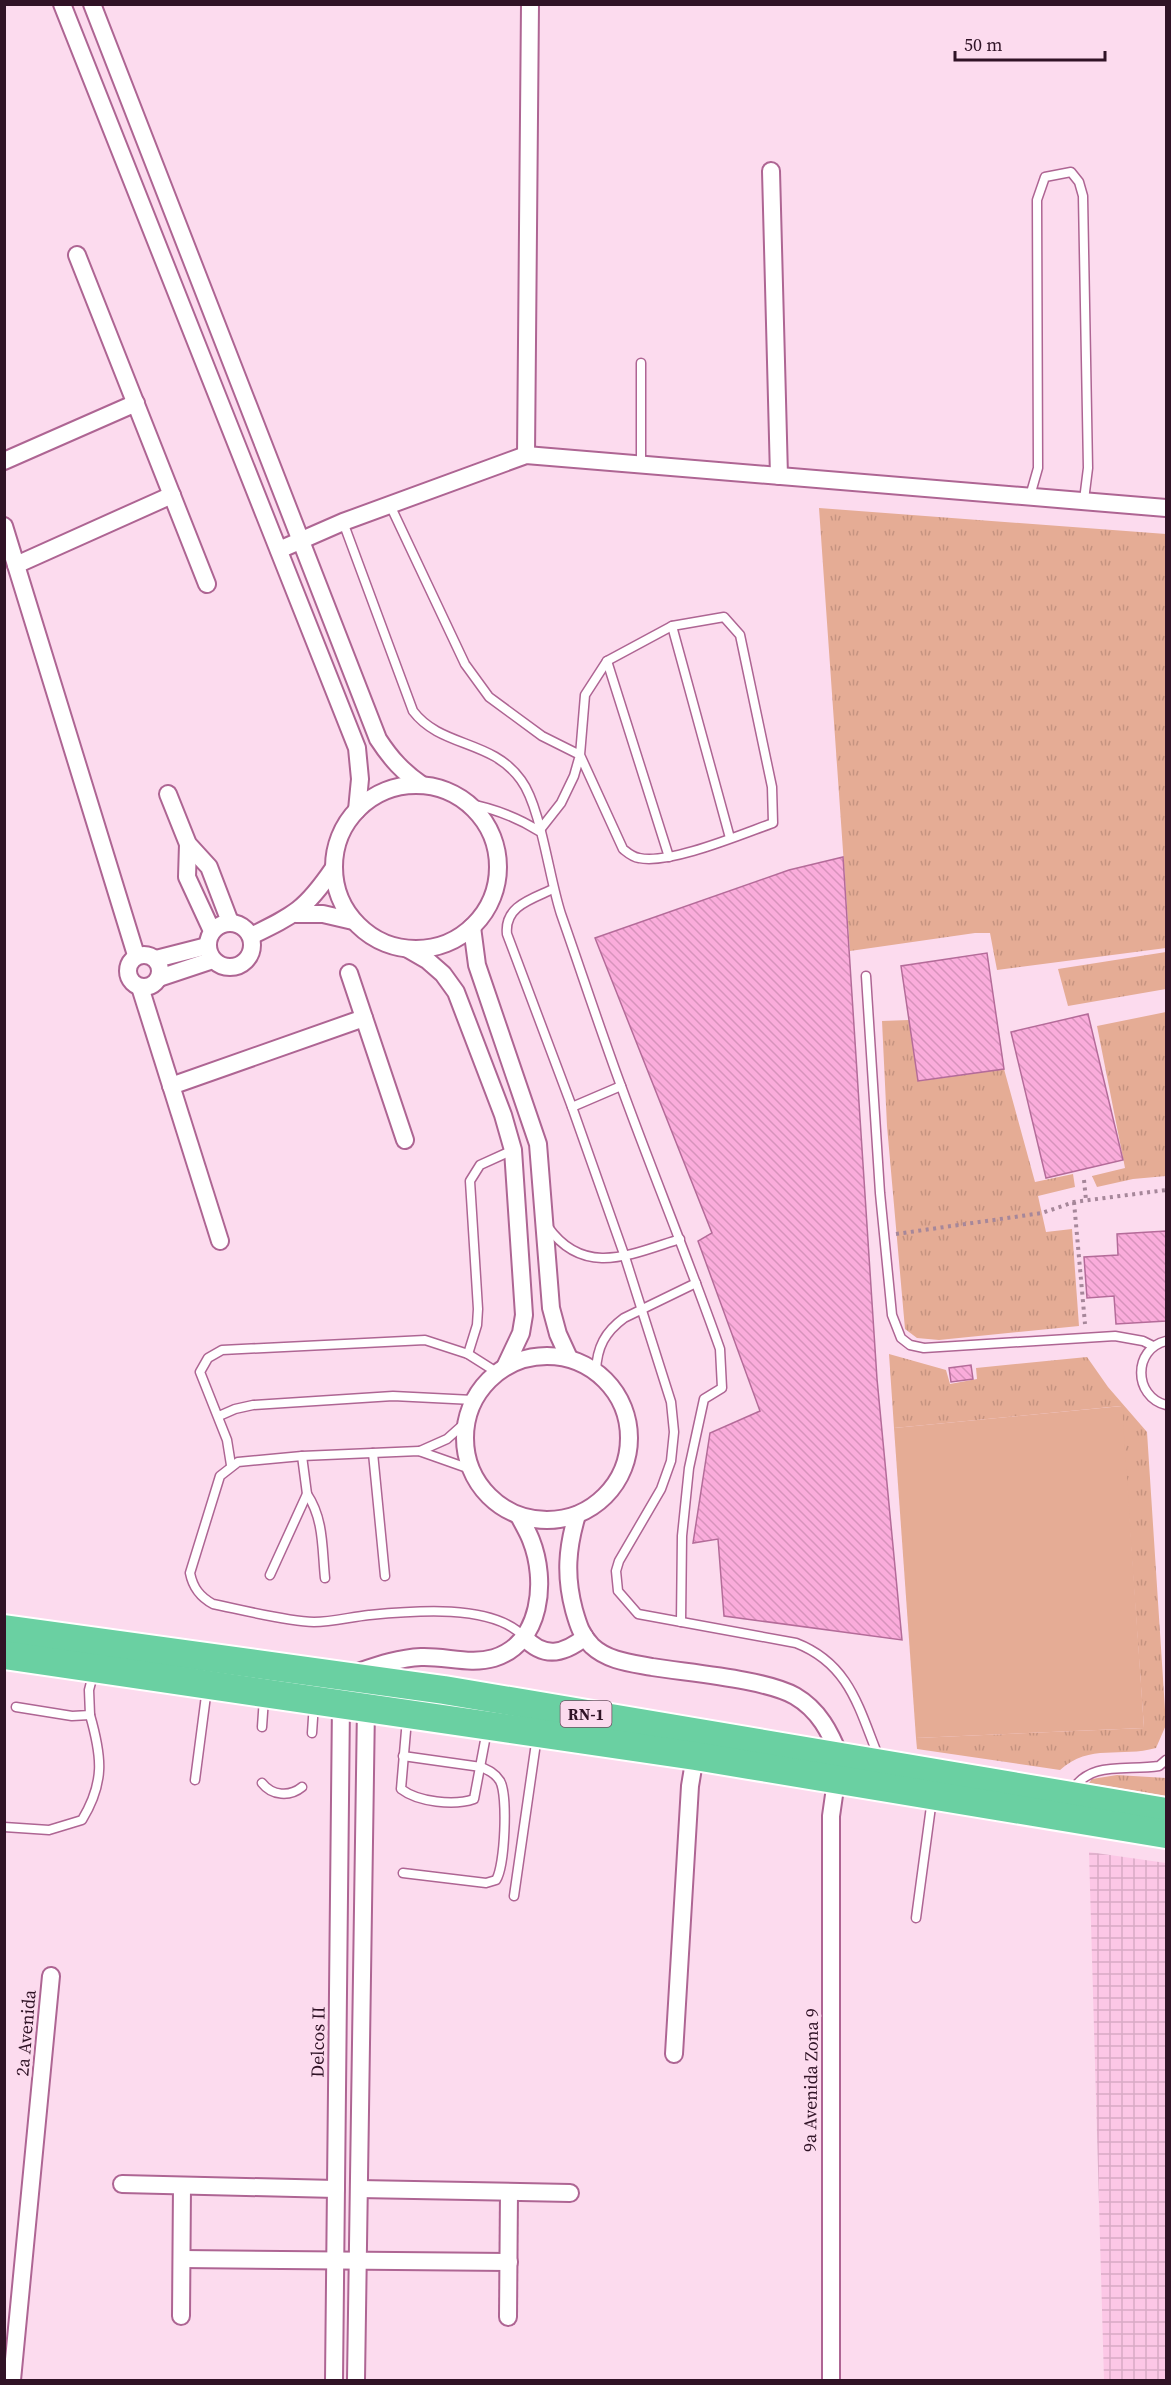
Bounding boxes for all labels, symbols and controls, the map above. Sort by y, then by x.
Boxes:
scale bar [955,24,1105,62]
text: 50 m [964,32,1002,57]
road number: RN-1 [560,1701,612,1727]
street label: 2a Avenida [9,1988,42,2077]
street label: Delcos II [304,2006,331,2078]
street label: 9a Avenida Zona 9 [797,2008,824,2152]

